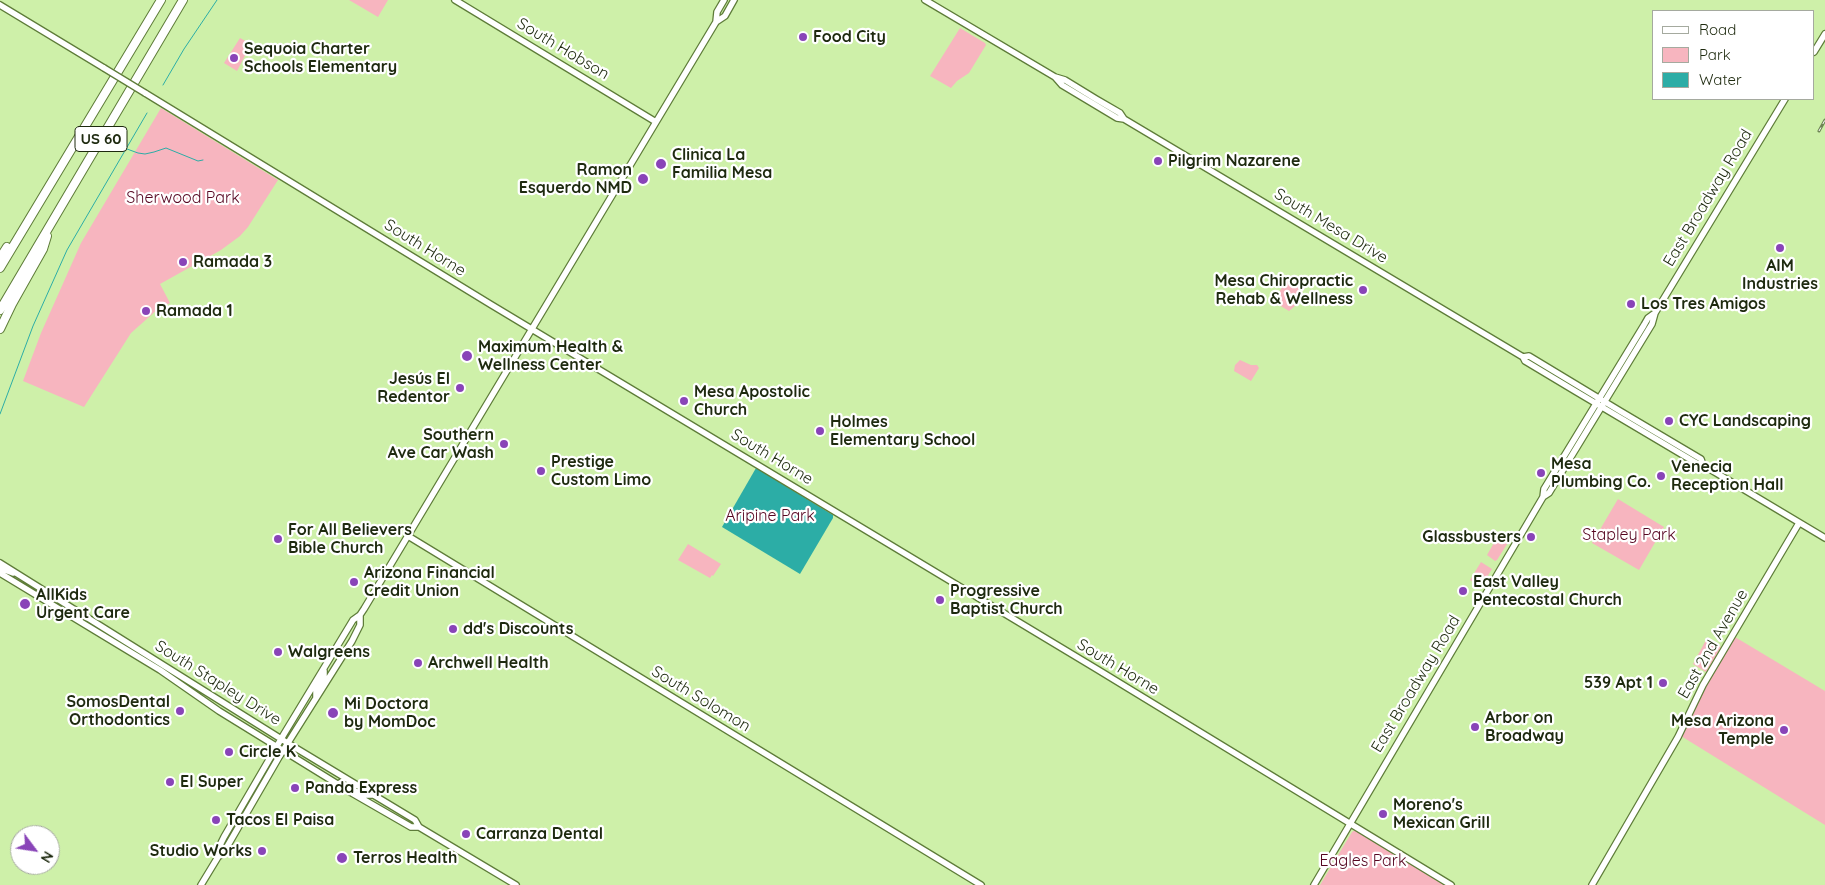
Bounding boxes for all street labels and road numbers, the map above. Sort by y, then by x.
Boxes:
street label: South Hobson [514,14,612,84]
road number: US 60 [75,126,127,152]
street label: East Broadway Road [1660,126,1756,270]
street label: South Mesa Drive [1271,185,1391,267]
street label: South Horne [381,215,469,281]
street label: South Horne [728,425,816,489]
street label: East 2nd Avenue [1674,586,1752,702]
street label: East Broadway Road [1368,612,1464,756]
street label: South Horne [1074,635,1162,699]
street label: South Stapley Drive [151,636,285,730]
street label: South Solomon [648,662,754,736]

